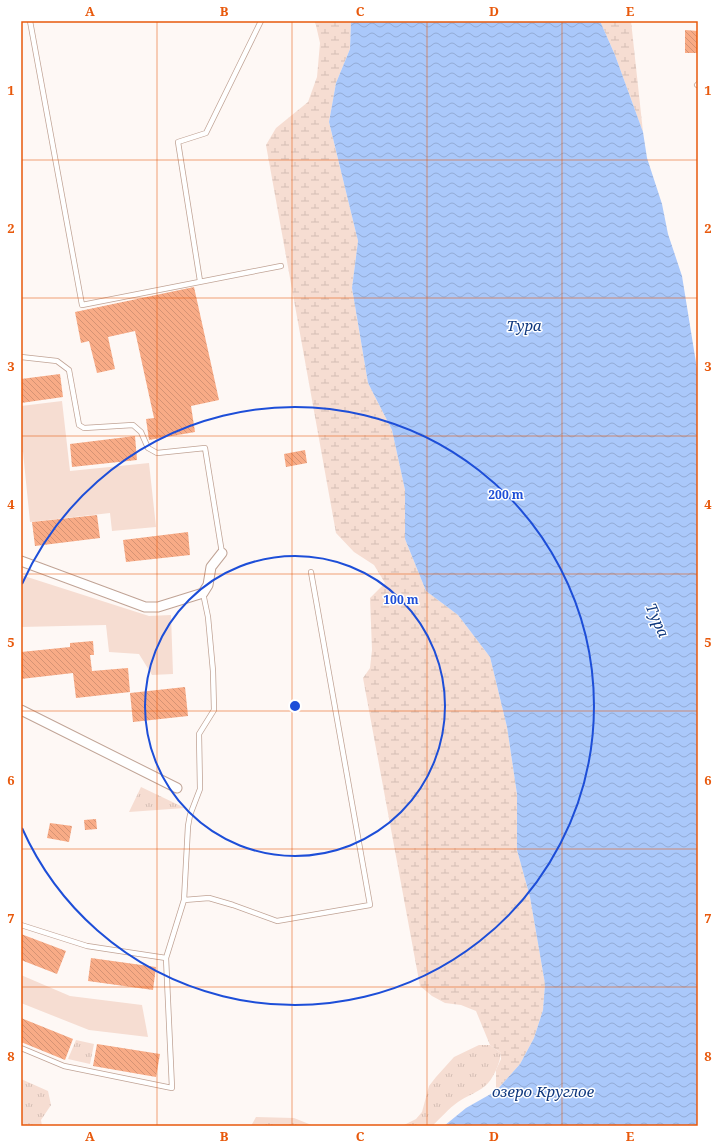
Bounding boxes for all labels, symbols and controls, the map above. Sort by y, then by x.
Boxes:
text: A [85,2,95,20]
text: B [220,2,229,20]
text: C [356,2,365,20]
text: D [489,2,499,20]
text: E [626,2,635,20]
text: 1 [7,81,15,99]
text: 1 [704,81,712,99]
text: 2 [7,219,15,237]
text: 2 [704,219,712,237]
water label: Тура [506,315,542,335]
text: 3 [7,357,15,375]
text: 3 [704,357,712,375]
text: 200 m [488,486,524,503]
text: 4 [7,495,15,513]
text: 4 [704,495,712,513]
text: 100 m [383,591,419,608]
water label: Тура [642,600,674,641]
text: 5 [7,633,15,651]
text: 5 [704,633,712,651]
centre of rings [288,699,302,713]
text: 6 [7,771,15,789]
text: 6 [704,771,712,789]
text: 7 [7,909,15,927]
text: 7 [704,909,712,927]
text: 8 [7,1047,15,1065]
text: 8 [704,1047,712,1065]
water label: озеро Круглое [492,1081,595,1101]
text: A [85,1127,95,1145]
text: B [220,1127,229,1145]
text: C [356,1127,365,1145]
text: D [489,1127,499,1145]
text: E [626,1127,635,1145]

